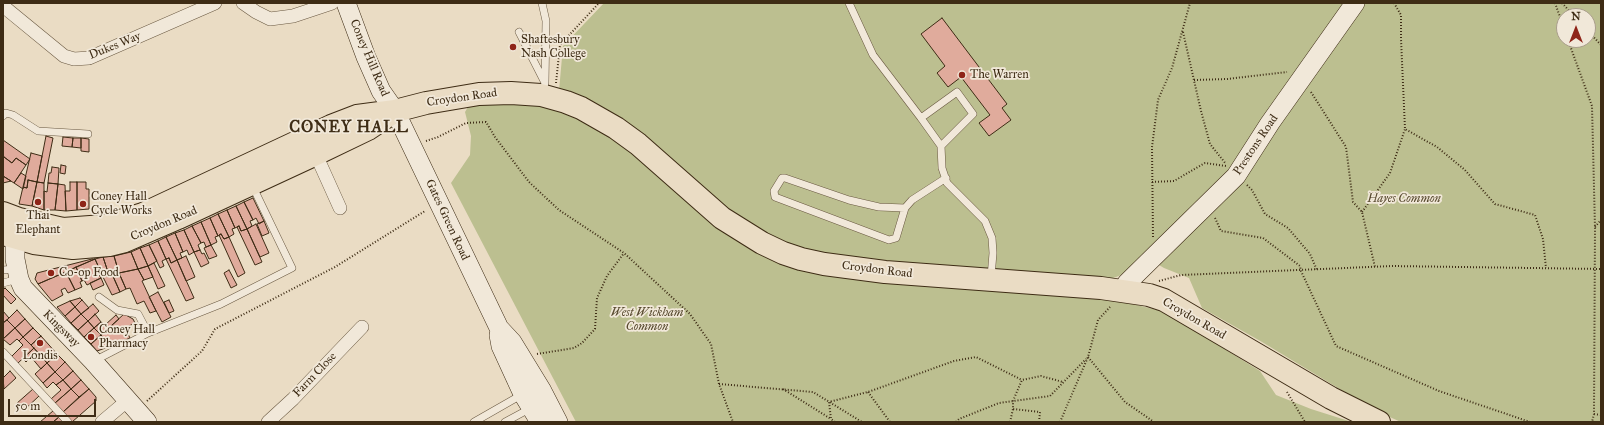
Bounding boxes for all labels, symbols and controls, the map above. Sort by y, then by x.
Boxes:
north arrow [1556,8,1596,48]
text: N [1571,10,1581,23]
street label: Coney Hill Road [346,17,392,99]
street label: Dukes Way [87,29,143,63]
place label: Shaftesbury Nash College [521,33,586,61]
marker: Shaftesbury Nash College [508,42,518,52]
place label: The Warren [970,68,1029,82]
marker: The Warren [957,70,967,80]
street label: Croydon Road [426,86,498,110]
street label: Prestons Road [1230,112,1282,178]
district label: CONEY HALL [289,118,409,138]
street label: Gates Green Road [422,177,472,263]
place label: Coney Hall Cycle Works [91,190,152,218]
park label: Hayes Common [1367,192,1441,206]
marker: Thai Elephant [33,197,43,207]
marker: Coney Hall Cycle Works [78,199,88,209]
street label: Croydon Road [129,204,199,244]
place label: Thai Elephant [15,209,61,237]
street label: Croydon Road [841,259,913,281]
place label: Co-op Food [59,266,119,280]
marker: Co-op Food [46,268,56,278]
street label: Croydon Road [1160,295,1228,343]
park label: West Wickham Common [611,306,683,334]
street label: Kingsway [39,307,83,351]
place label: Coney Hall Pharmacy [99,323,155,351]
marker: Coney Hall Pharmacy [86,332,96,342]
marker: Londis [35,338,45,348]
place label: Londis [22,349,58,363]
street label: Farm Close [290,350,340,400]
scale bar [10,391,98,417]
text: 50 m [15,399,40,413]

